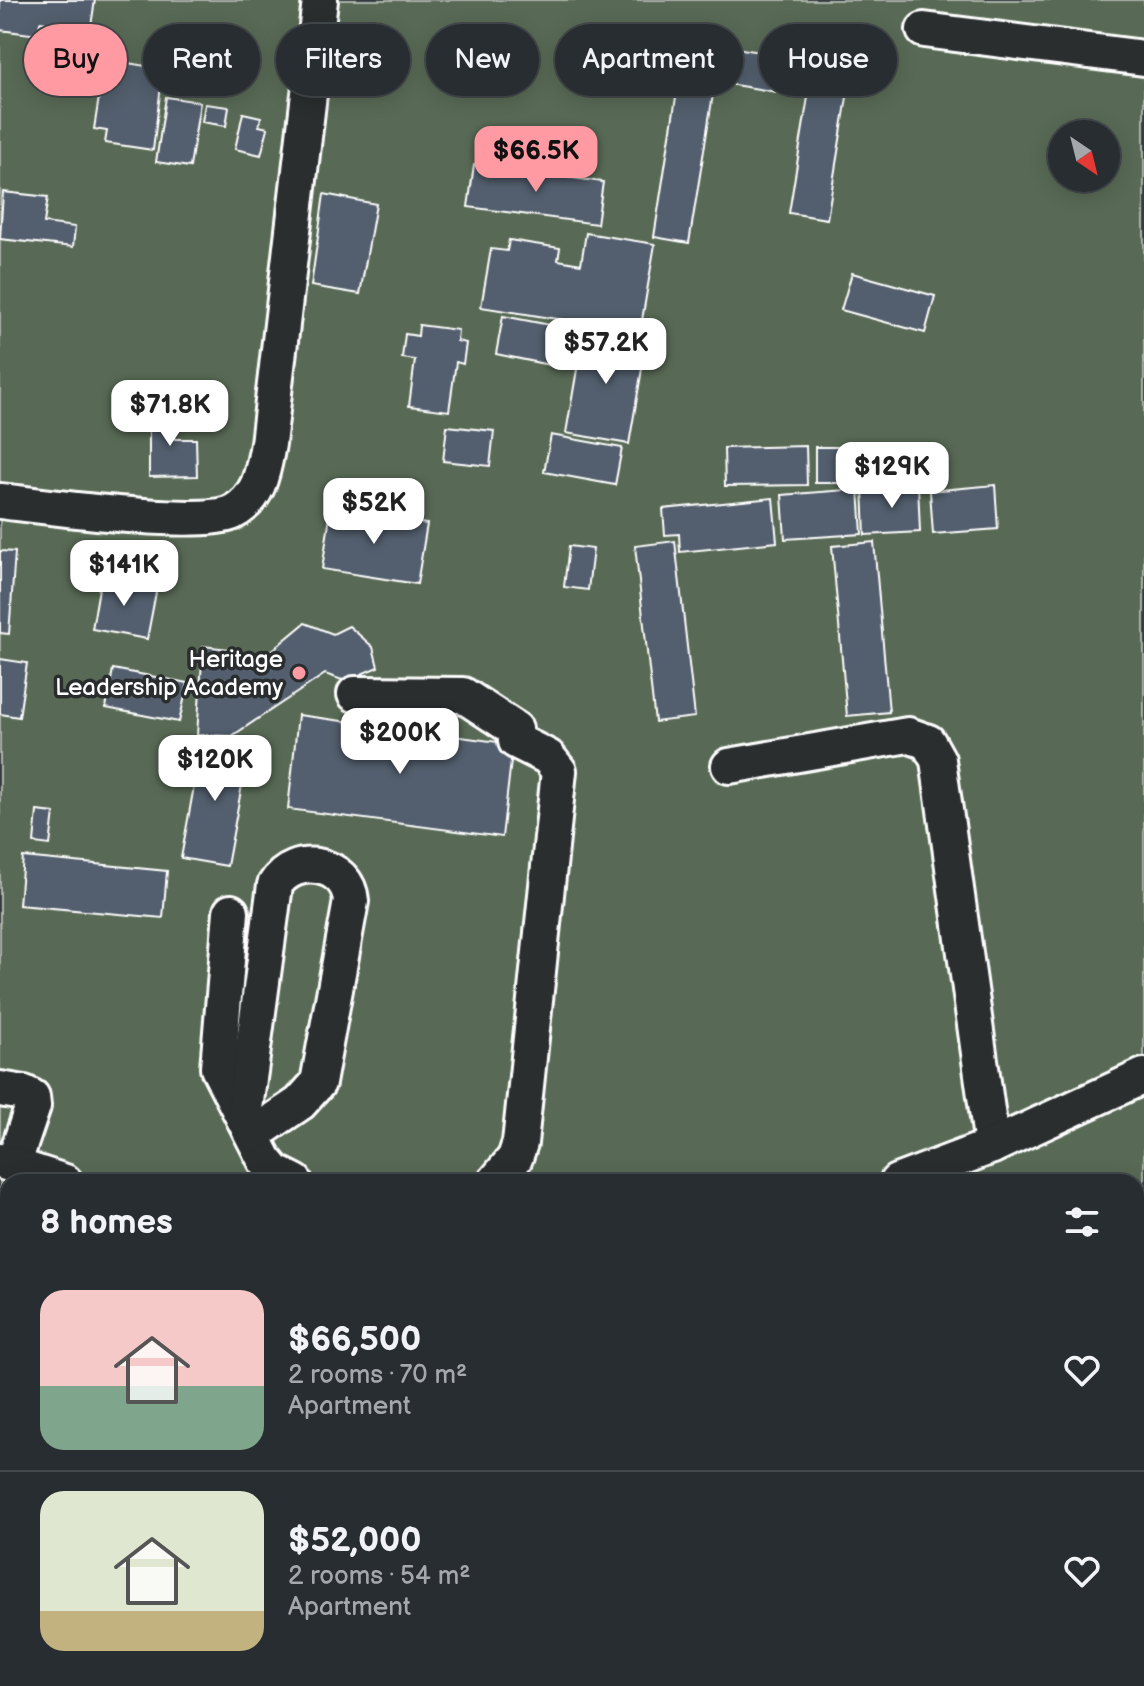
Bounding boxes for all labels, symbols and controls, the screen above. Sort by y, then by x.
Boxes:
chip: Buy [24,24,127,96]
chip: Rent [143,24,260,96]
chip: Filters [276,24,410,96]
chip: New [426,24,539,96]
chip: Apartment [555,24,743,96]
chip: House [759,24,897,96]
north arrow [1048,120,1120,192]
map controls [1048,120,1120,192]
pin: $66.5K [471,126,601,194]
text: $66.5K [492,136,580,167]
pin: $57.2K [541,318,671,386]
text: $57.2K [563,328,649,359]
pin: $71.8K [105,380,235,448]
text: $71.8K [129,390,211,421]
pin: $129K [836,442,948,510]
text: $129K [854,452,930,483]
pin: $52K [327,478,421,546]
text: $52K [341,488,407,519]
pin: $141K [68,540,180,608]
text: $141K [88,550,160,581]
place label: Heritage Leadership Academy [55,645,283,702]
marker: Heritage Leadership Academy [290,664,308,682]
pin: $200K [344,708,456,776]
text: $200K [359,718,441,749]
pin: $120K [159,735,271,803]
text: $120K [176,745,254,776]
icon: filters [1060,1200,1104,1244]
text: 8 homes [40,1202,173,1243]
text: $66,500 [288,1319,421,1360]
icon: home [104,1322,200,1418]
icon: heart [1060,1348,1104,1392]
text: 2 rooms · 70 m² [288,1360,467,1391]
text: Apartment [288,1391,411,1422]
text: $52,000 [288,1520,421,1561]
icon: home [104,1523,200,1619]
icon: heart [1060,1549,1104,1593]
text: 2 rooms · 54 m² [288,1561,471,1592]
text: Apartment [288,1592,411,1623]

